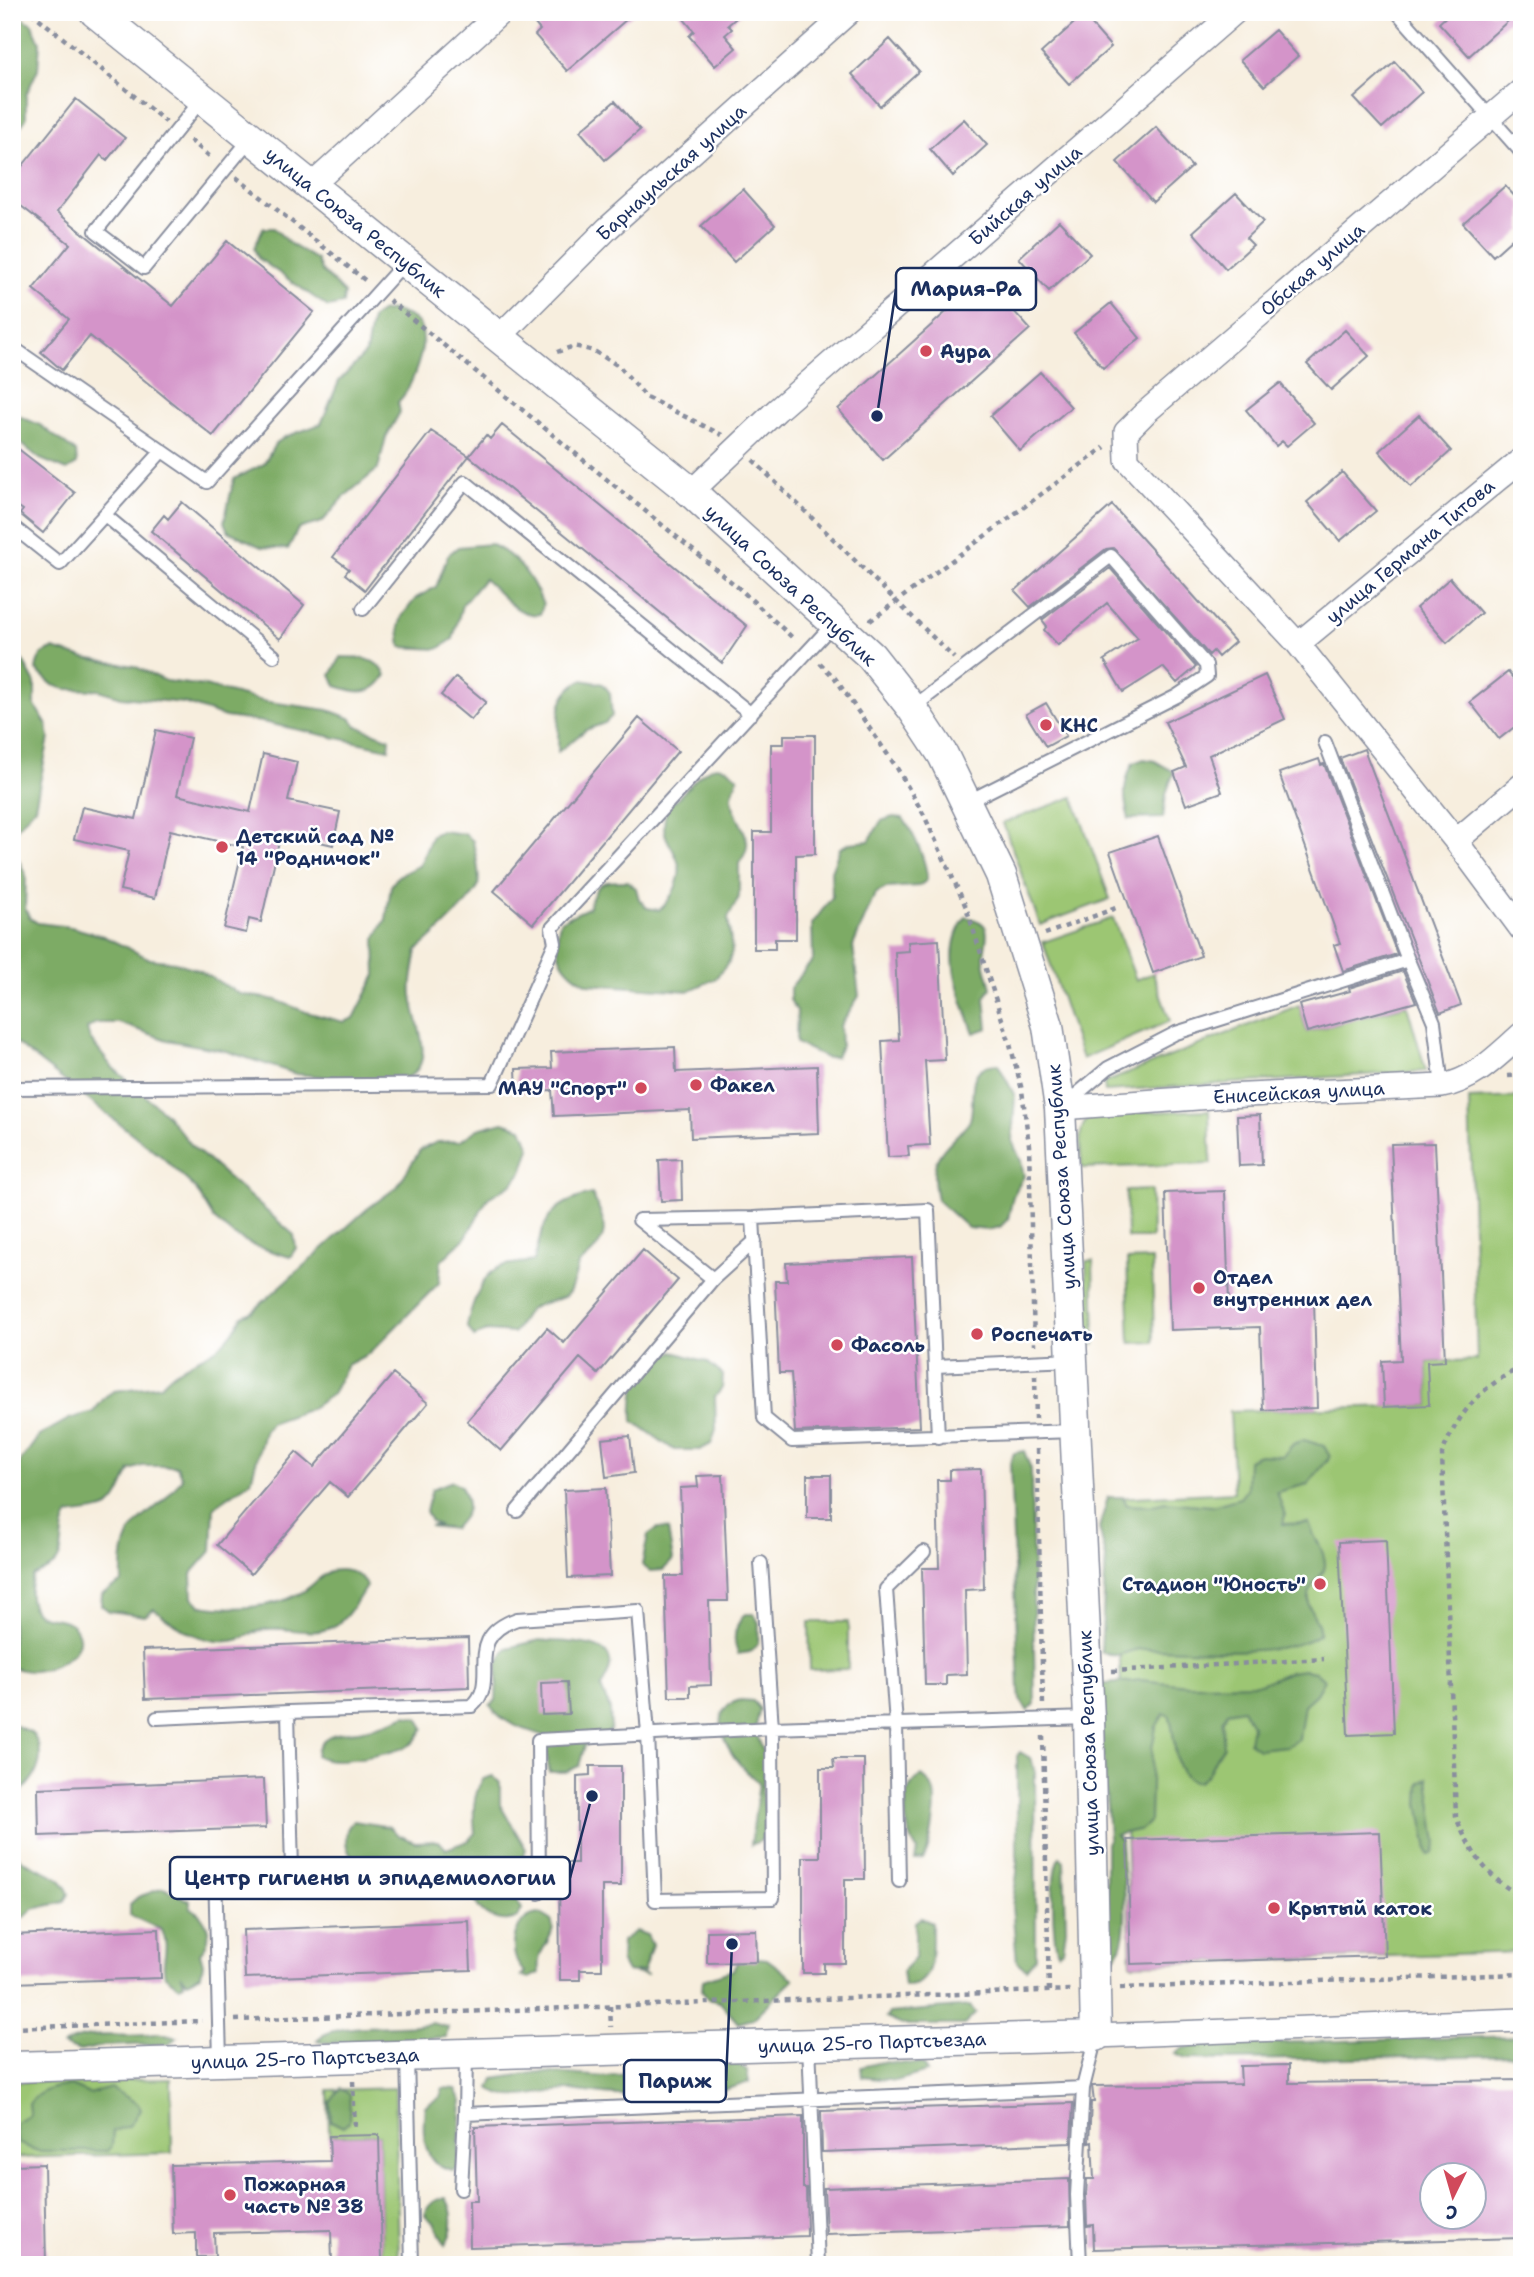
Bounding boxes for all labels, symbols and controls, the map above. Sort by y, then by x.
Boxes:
street label: Барнаульская улица [591,98,752,246]
street label: Бийская улица [964,139,1087,251]
street label: улица Союза Республик [260,142,451,303]
street label: Обская улица [1255,217,1370,322]
callout: Мария-Ра [896,268,1036,310]
text: Мария-Ра [910,275,1022,303]
place label: Аура [940,339,991,364]
marker: Аура [918,343,934,359]
street label: улица Германа Титова [1321,473,1500,629]
street label: улица Союза Республик [699,499,882,672]
place label: КНС [1060,713,1098,738]
marker: КНС [1038,717,1054,733]
place label: Детский сад № 14 "Родничок" [236,824,394,871]
marker: Детский сад № 14 "Родничок" [214,839,230,855]
street label: улица Союза Республик [1041,1063,1082,1291]
place label: Факел [710,1073,775,1098]
place label: МАУ "Спорт" [498,1076,627,1101]
street label: Енисейская улица [1213,1076,1386,1109]
marker: Факел [688,1077,704,1093]
marker: МАУ "Спорт" [633,1080,649,1096]
place label: Отдел внутренних дел [1213,1265,1373,1312]
marker: Отдел внутренних дел [1191,1280,1207,1296]
place label: Роспечать [991,1322,1093,1347]
marker: Роспечать [969,1326,985,1342]
place label: Фасоль [851,1333,925,1358]
marker: Фасоль [829,1337,845,1353]
place label: Стадион "Юность" [1122,1572,1306,1597]
marker: Стадион "Юность" [1312,1576,1328,1592]
street label: улица Союза Республик [1072,1630,1105,1856]
callout: Центр гигиены и эпидемиологии [170,1857,570,1899]
text: Центр гигиены и эпидемиологии [184,1864,556,1892]
place label: Крытый каток [1288,1896,1432,1921]
marker: Крытый каток [1266,1900,1282,1916]
street label: улица 25-го Партсъезда [757,2026,987,2059]
street label: улица 25-го Партсъезда [190,2042,420,2075]
callout: Париж [624,2060,726,2102]
text: Париж [638,2067,712,2095]
north arrow [1418,2162,1488,2232]
place label: Пожарная часть № 38 [244,2172,364,2219]
marker: Пожарная часть № 38 [222,2187,238,2203]
text: С [1445,2199,1458,2225]

